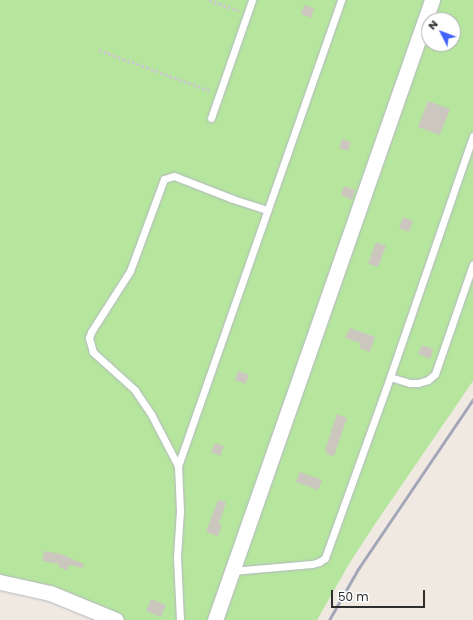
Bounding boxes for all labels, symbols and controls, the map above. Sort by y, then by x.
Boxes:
north arrow [421,12,461,52]
text: N [424,16,442,33]
scale bar [333,582,427,608]
text: 50 m [338,588,369,605]

